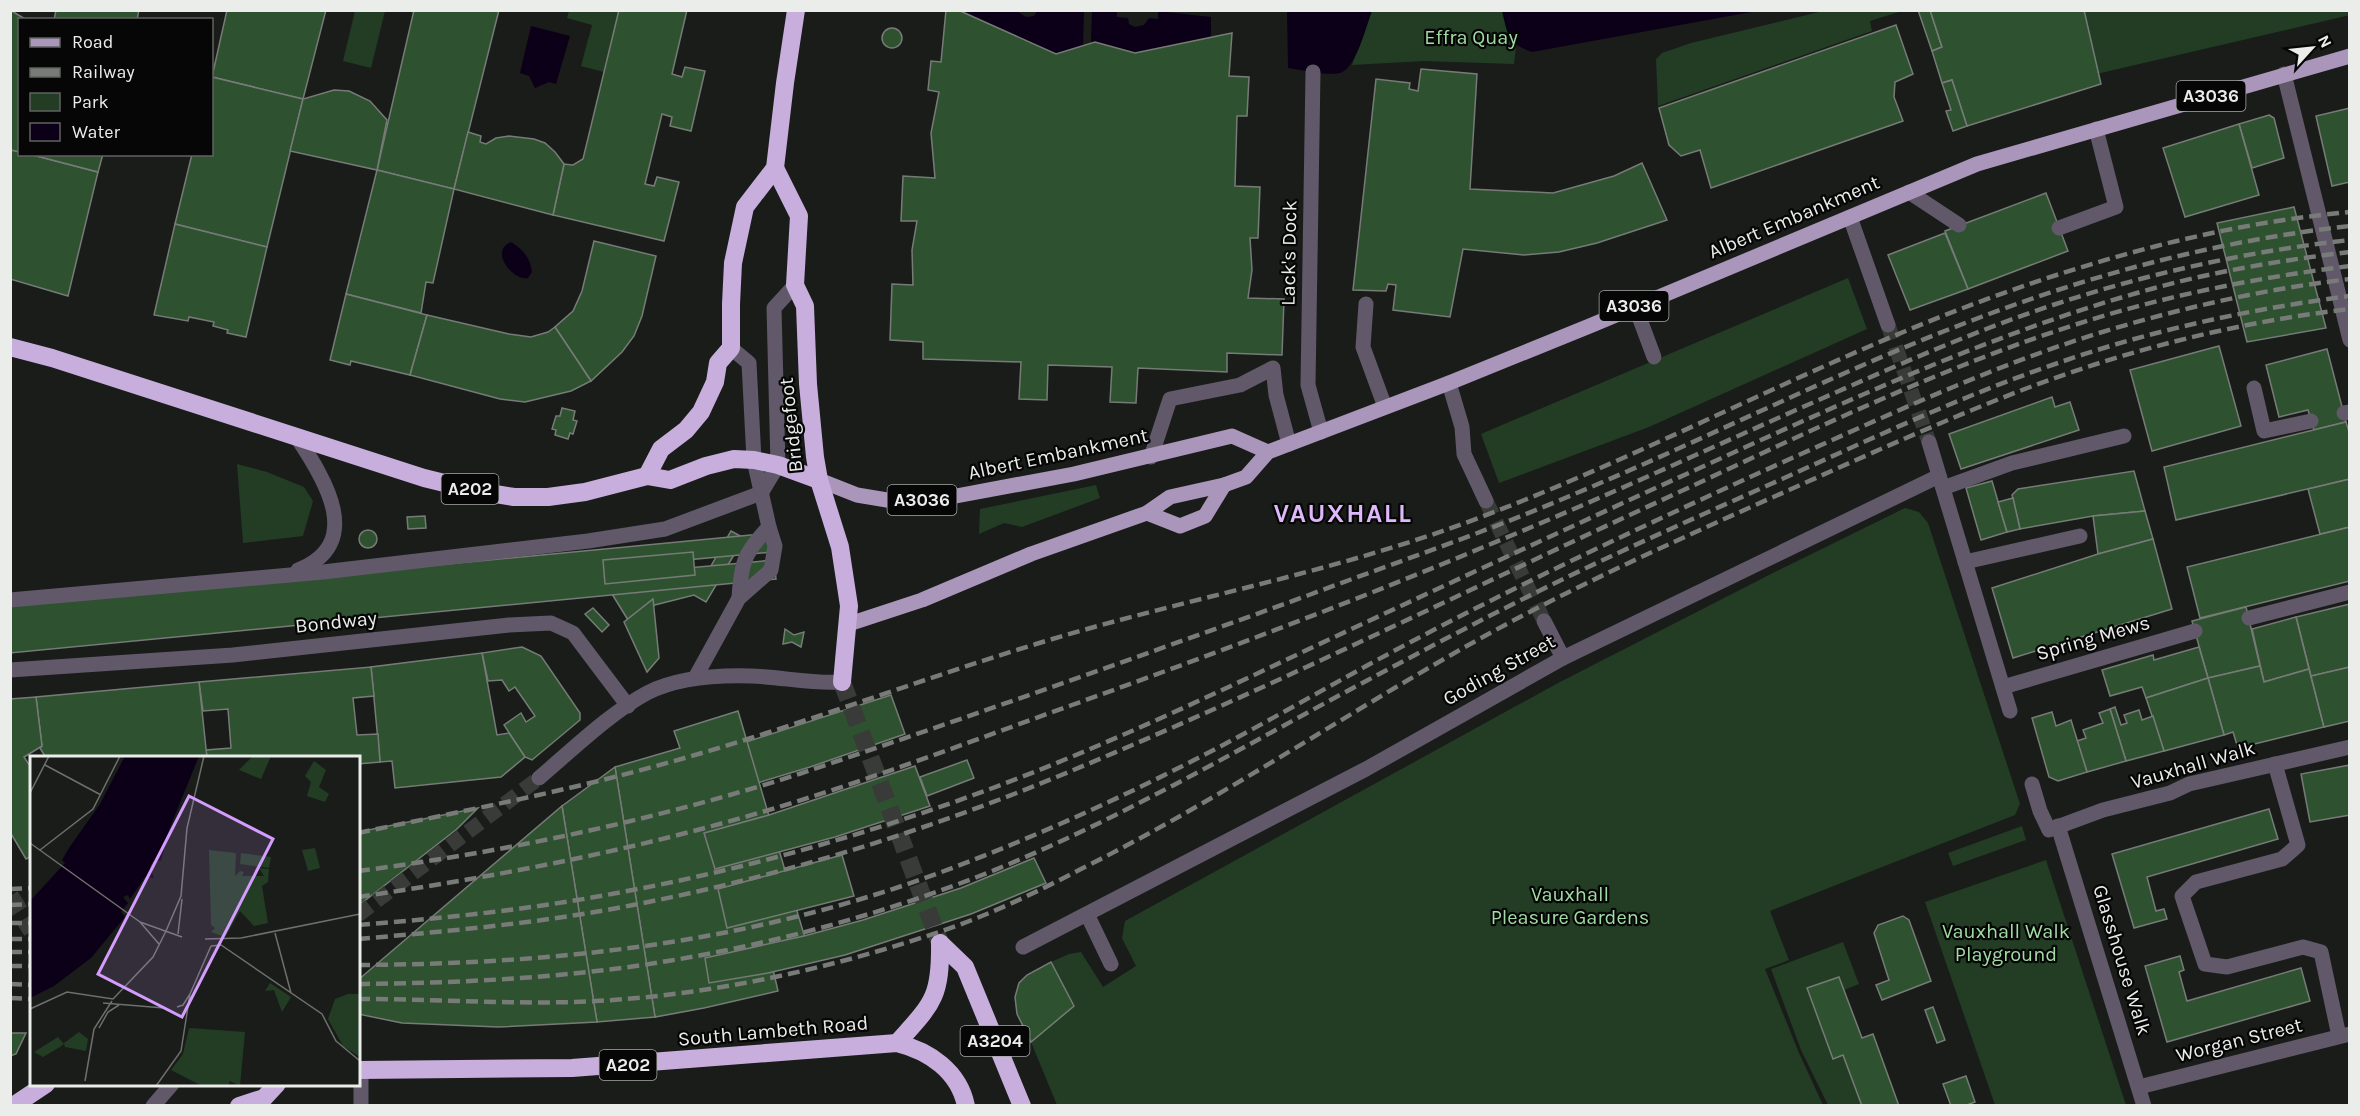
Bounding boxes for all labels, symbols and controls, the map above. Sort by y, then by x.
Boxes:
legend [18,18,213,156]
north arrow [2282,18,2342,78]
park label: Effra Quay [1424,26,1518,49]
text: Road [72,31,113,53]
text: N [2314,32,2336,51]
text: Railway [72,61,135,83]
road number: A3036 [2176,81,2246,111]
text: Park [72,91,109,113]
text: Water [72,121,120,143]
street label: Albert Embankment [1705,170,1883,263]
street label: Lack's Dock [1277,200,1301,306]
road number: A3036 [1600,291,1668,321]
street label: Bridgefoot [775,376,807,474]
street label: Albert Embankment [966,424,1151,484]
road number: A202 [442,474,498,504]
road number: A3036 [888,485,956,515]
district label: VAUXHALL [1274,498,1412,529]
street label: Bondway [294,606,378,638]
street label: Spring Mews [2033,611,2153,665]
street label: Goding Street [1439,630,1559,710]
street label: Vauxhall Walk [2128,736,2258,794]
inset map [30,756,360,1086]
street label: Glasshouse Walk [2088,882,2156,1038]
park label: Vauxhall Pleasure Gardens [1491,883,1649,929]
park label: Vauxhall Walk Playground [1942,920,2070,966]
street label: South Lambeth Road [677,1011,869,1051]
street label: Worgan Street [2174,1013,2305,1067]
road number: A3204 [960,1026,1030,1056]
road number: A202 [600,1050,656,1080]

